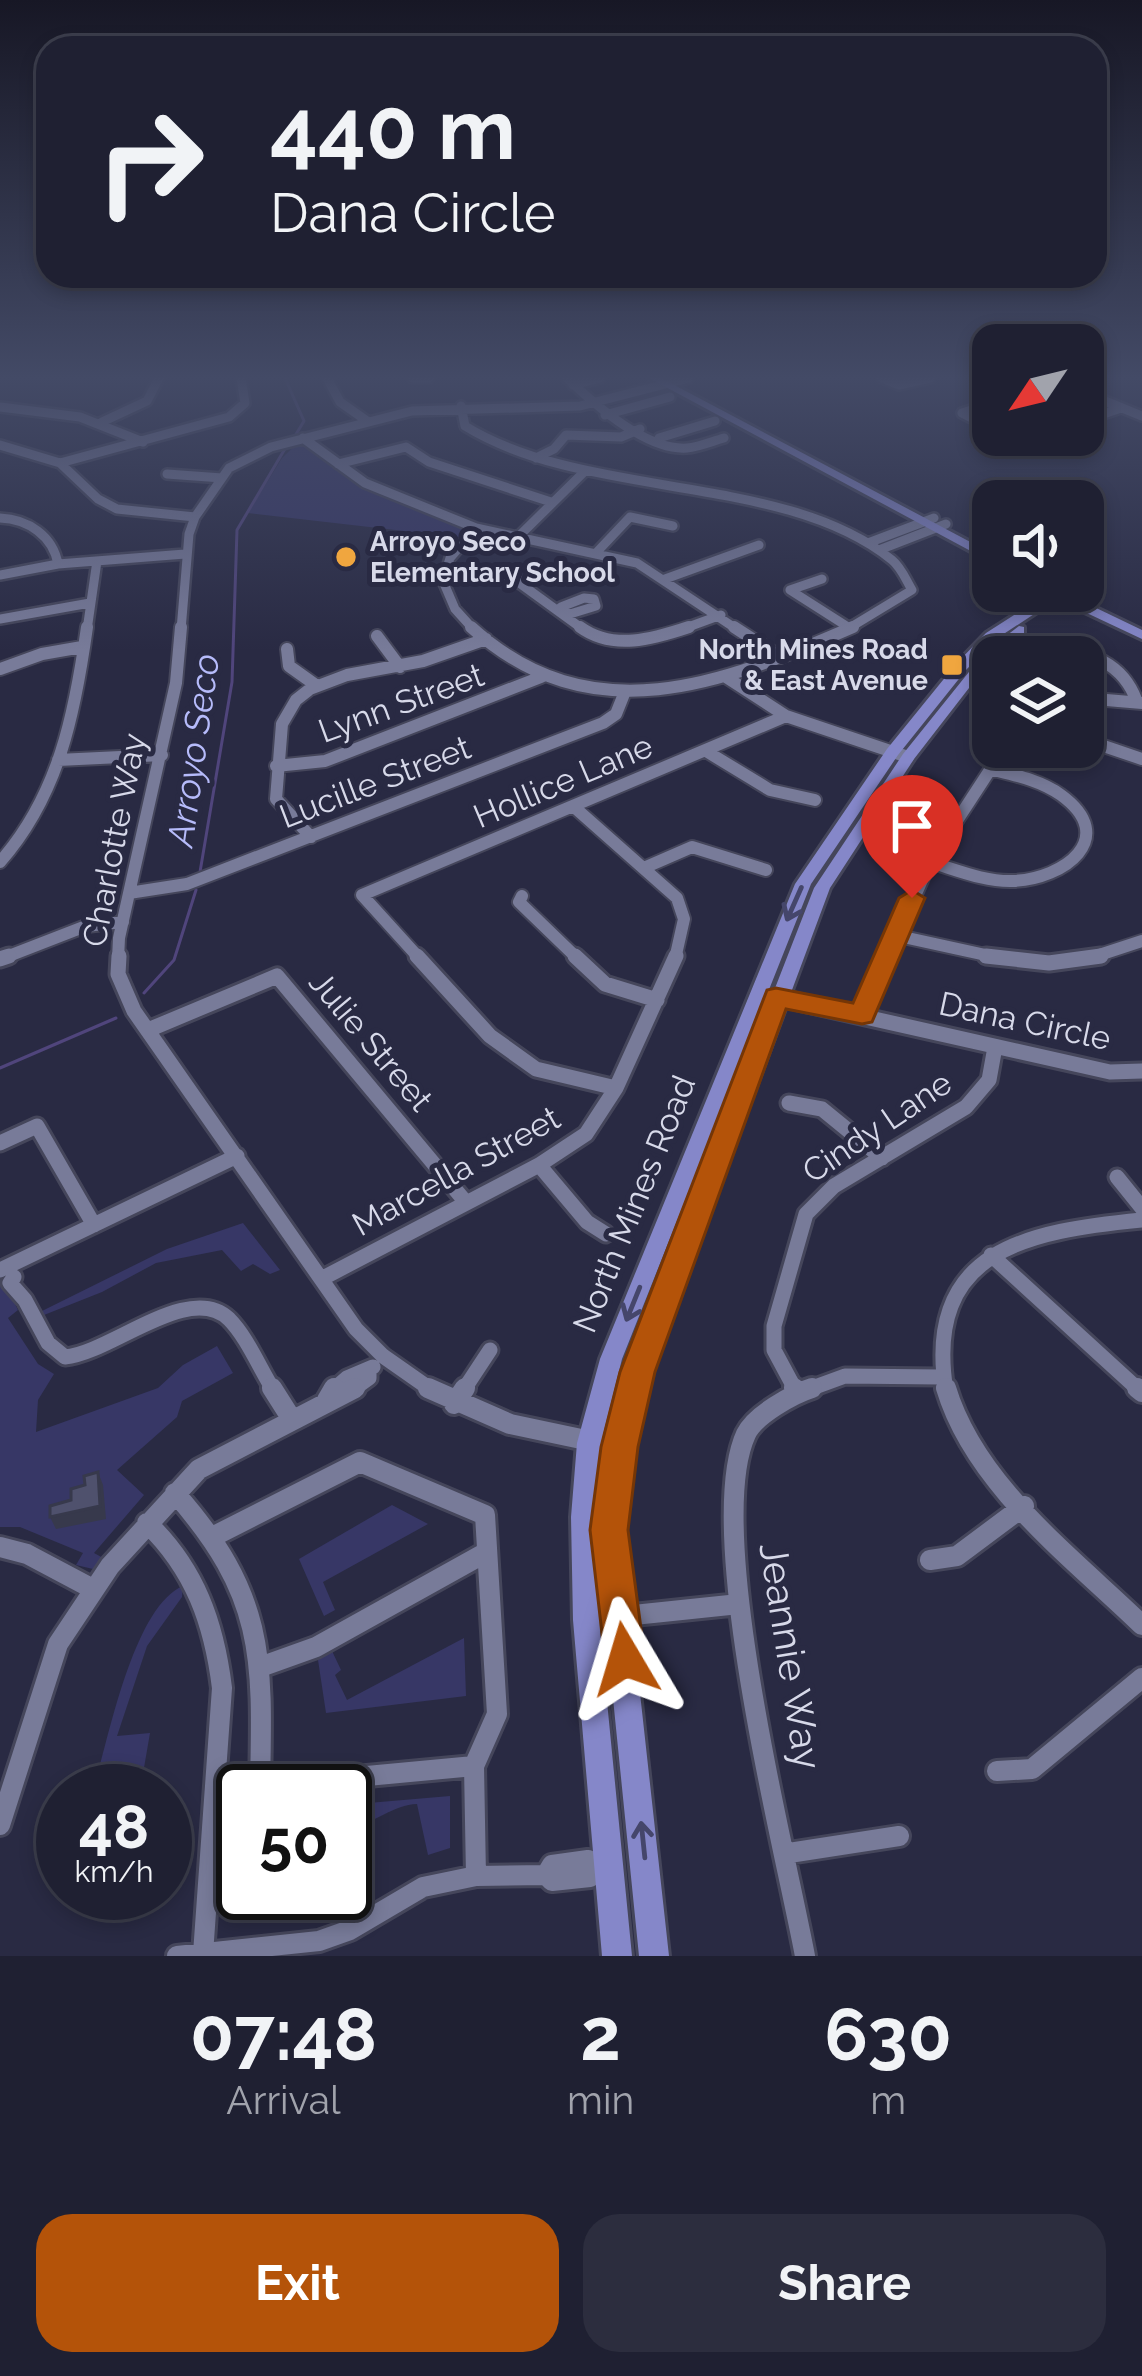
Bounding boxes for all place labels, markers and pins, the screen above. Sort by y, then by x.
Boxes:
place label: Arroyo Seco Elementary School [370,526,615,588]
marker: Arroyo Seco Elementary School [333,544,359,570]
place label: North Mines Road & East Avenue [698,634,928,696]
marker: North Mines Road & East Avenue [939,652,965,678]
pin [861,775,963,898]

